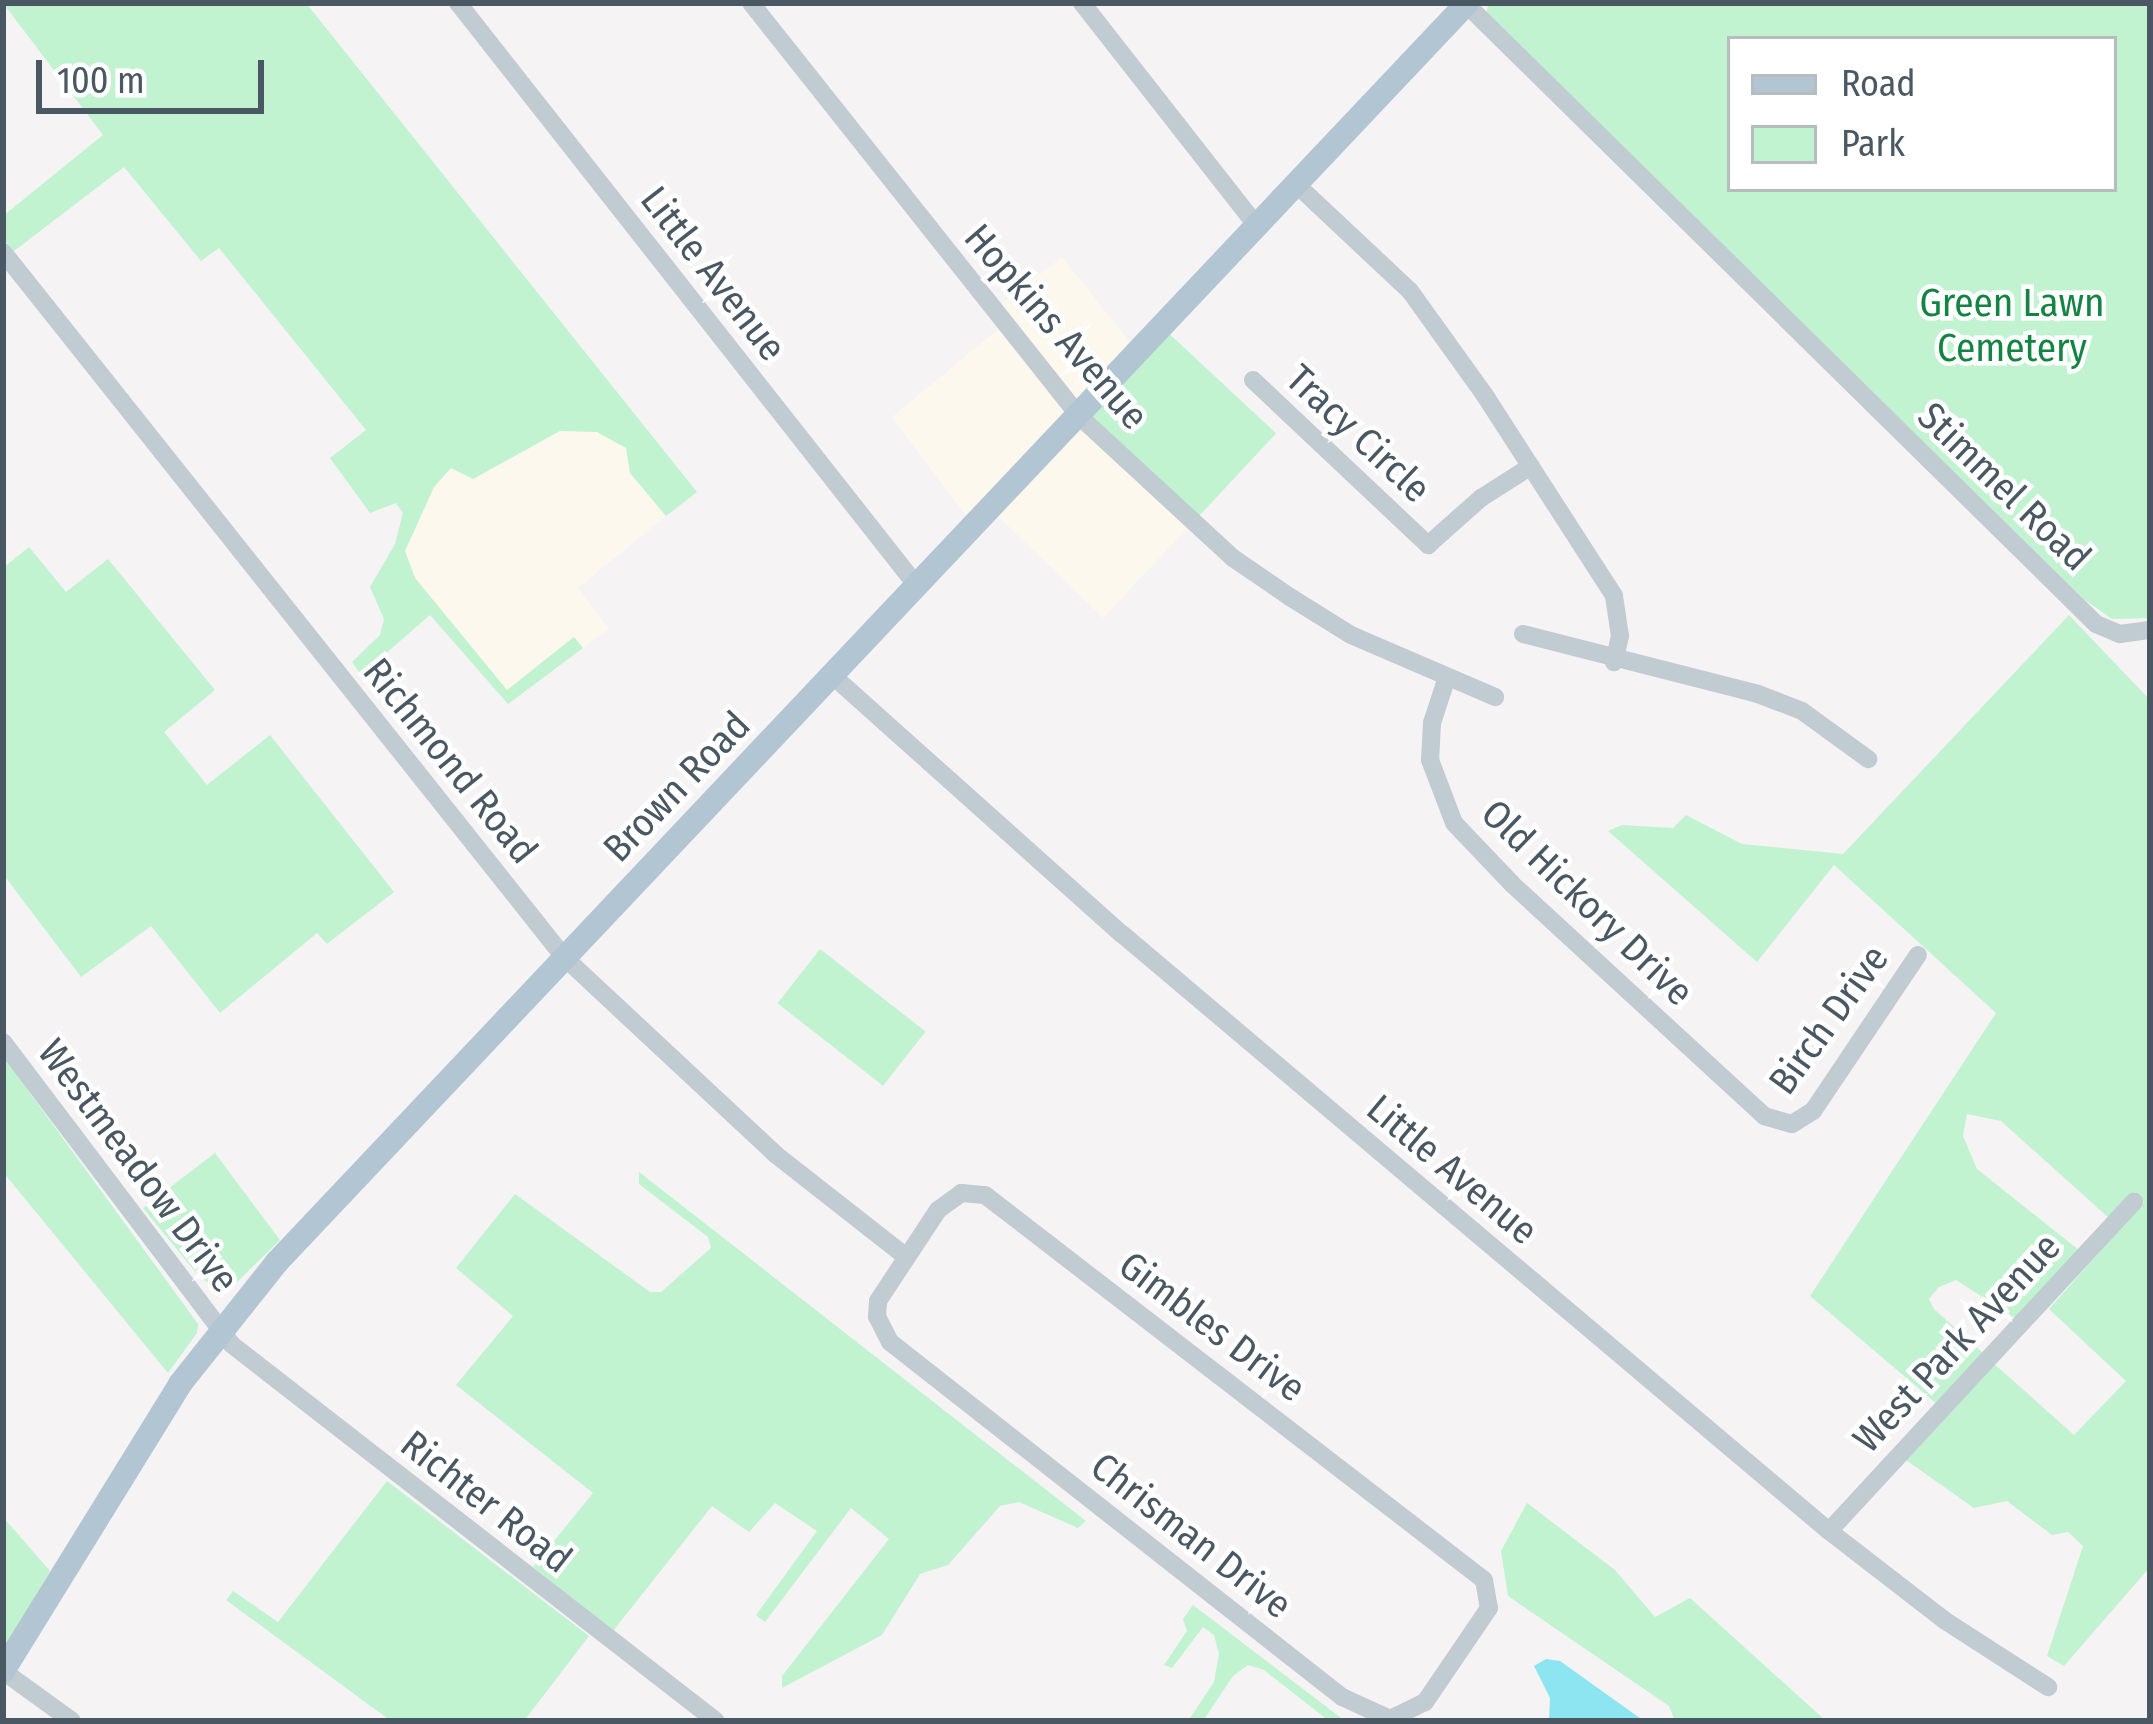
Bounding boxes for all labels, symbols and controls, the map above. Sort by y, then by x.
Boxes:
scale bar [42,36,270,110]
legend [1727,36,2117,192]
text: 100 m [57,59,145,103]
text: Road [1841,62,1916,106]
text: Park [1841,122,1905,166]
street label: Little Avenue [631,178,795,370]
street label: Hopkins Avenue [954,215,1158,439]
park label: Green Lawn Cemetery [1919,281,2105,372]
street label: Tracy Circle [1276,356,1440,512]
street label: Stimmel Road [1908,393,2100,581]
street label: Richmond Road [353,649,547,873]
street label: Brown Road [594,702,760,872]
street label: Old Hickory Drive [1472,790,1702,1016]
street label: Birch Drive [1759,936,1899,1104]
street label: Westmeadow Drive [28,1030,248,1302]
street label: Little Avenue [1357,1085,1547,1255]
street label: West Park Avenue [1844,1224,2070,1462]
street label: Gimbles Drive [1110,1242,1314,1412]
street label: Richter Road [391,1421,581,1583]
street label: Chrisman Drive [1081,1443,1301,1629]

